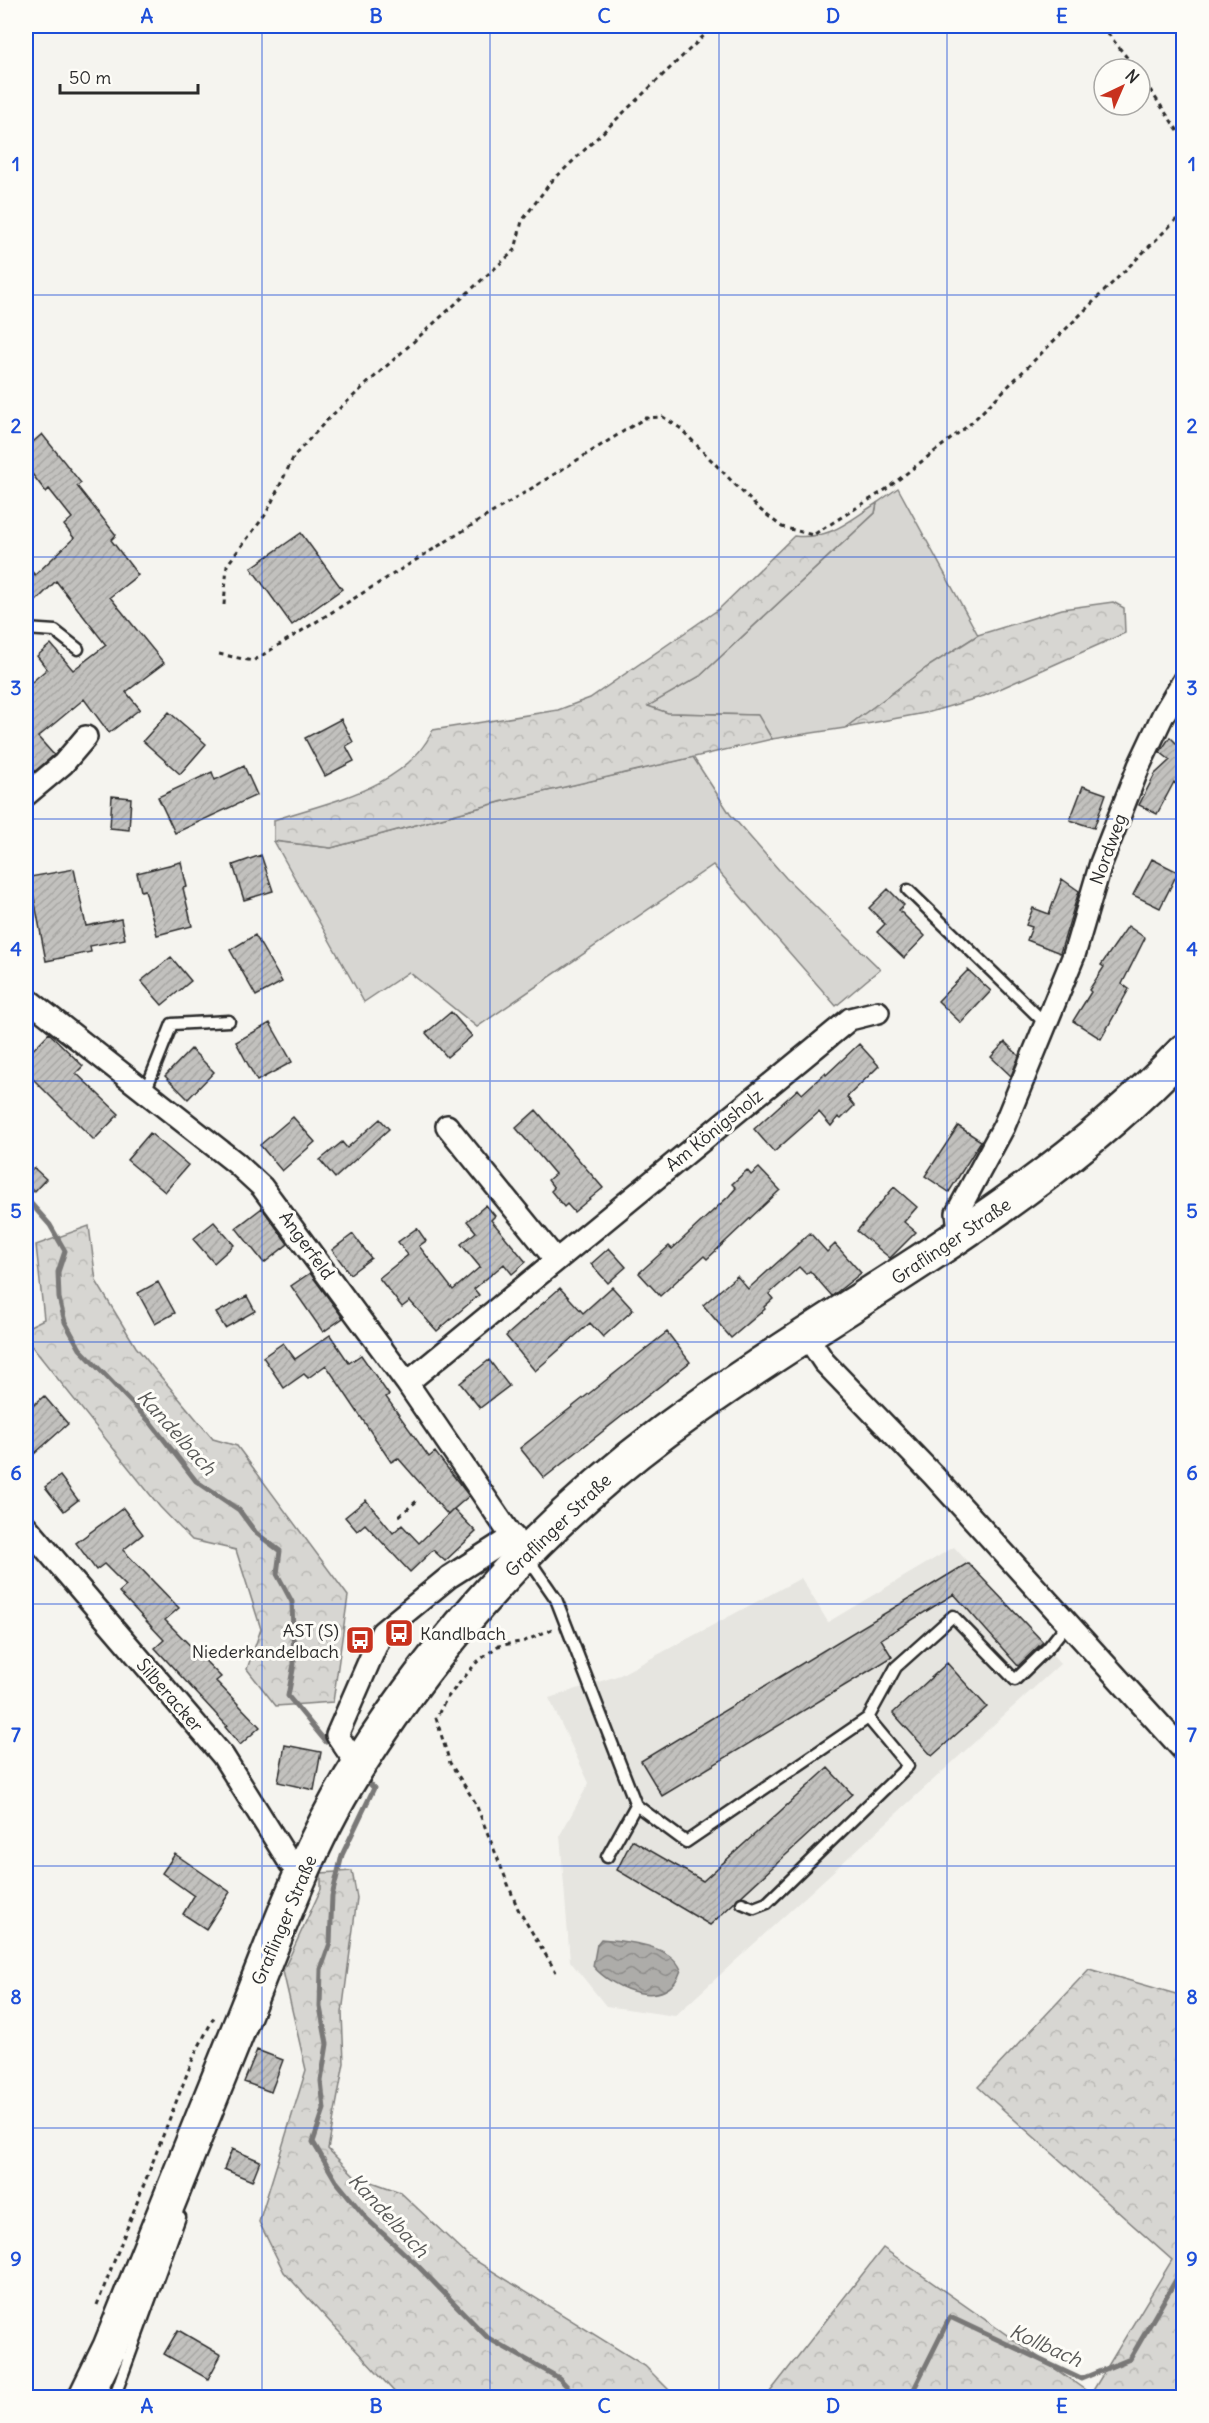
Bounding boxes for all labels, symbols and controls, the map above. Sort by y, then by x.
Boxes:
text: A [141,3,154,28]
text: B [369,3,383,28]
text: C [597,3,611,28]
text: D [826,3,840,28]
text: E [1056,3,1068,28]
scale bar [60,57,198,95]
north arrow [1092,57,1152,117]
text: N [1121,65,1143,87]
text: 50 m [69,66,111,89]
text: 1 [12,151,20,176]
text: 1 [1188,151,1196,176]
text: 2 [11,413,22,438]
text: 2 [1187,413,1198,438]
text: 3 [10,675,22,700]
text: 3 [1186,675,1198,700]
street label: Nordweg [1085,810,1131,888]
text: 4 [10,936,22,961]
text: 4 [1186,936,1198,961]
street label: Am Königsholz [661,1084,768,1176]
street label: Graflinger Straße [887,1193,1015,1289]
text: 5 [10,1198,22,1223]
text: 5 [1186,1198,1198,1223]
street label: Angerfeld [275,1206,340,1284]
water label: Kandelbach [132,1384,222,1480]
text: 6 [10,1460,22,1485]
text: 6 [1186,1460,1198,1485]
street label: Graflinger Straße [500,1468,616,1582]
bus stop icon: Kandlbach [383,1617,415,1649]
place label: AST (S) Niederkandelbach [192,1619,339,1663]
place label: Kandlbach [420,1622,506,1645]
bus stop icon: AST (S) Niederkandelbach [344,1624,376,1656]
street label: Silberacker [132,1653,209,1737]
text: 7 [11,1722,21,1747]
text: 7 [1187,1722,1197,1747]
street label: Graflinger Straße [246,1852,322,1988]
text: 8 [10,1984,22,2009]
text: 8 [1186,1984,1198,2009]
water label: Kandelbach [344,2168,435,2263]
text: 9 [10,2246,22,2271]
text: 9 [1186,2246,1198,2271]
water label: Kollbach [1006,2318,1086,2372]
text: A [141,2393,154,2418]
text: B [369,2393,383,2418]
text: C [597,2393,611,2418]
text: D [826,2393,840,2418]
text: E [1056,2393,1068,2418]

